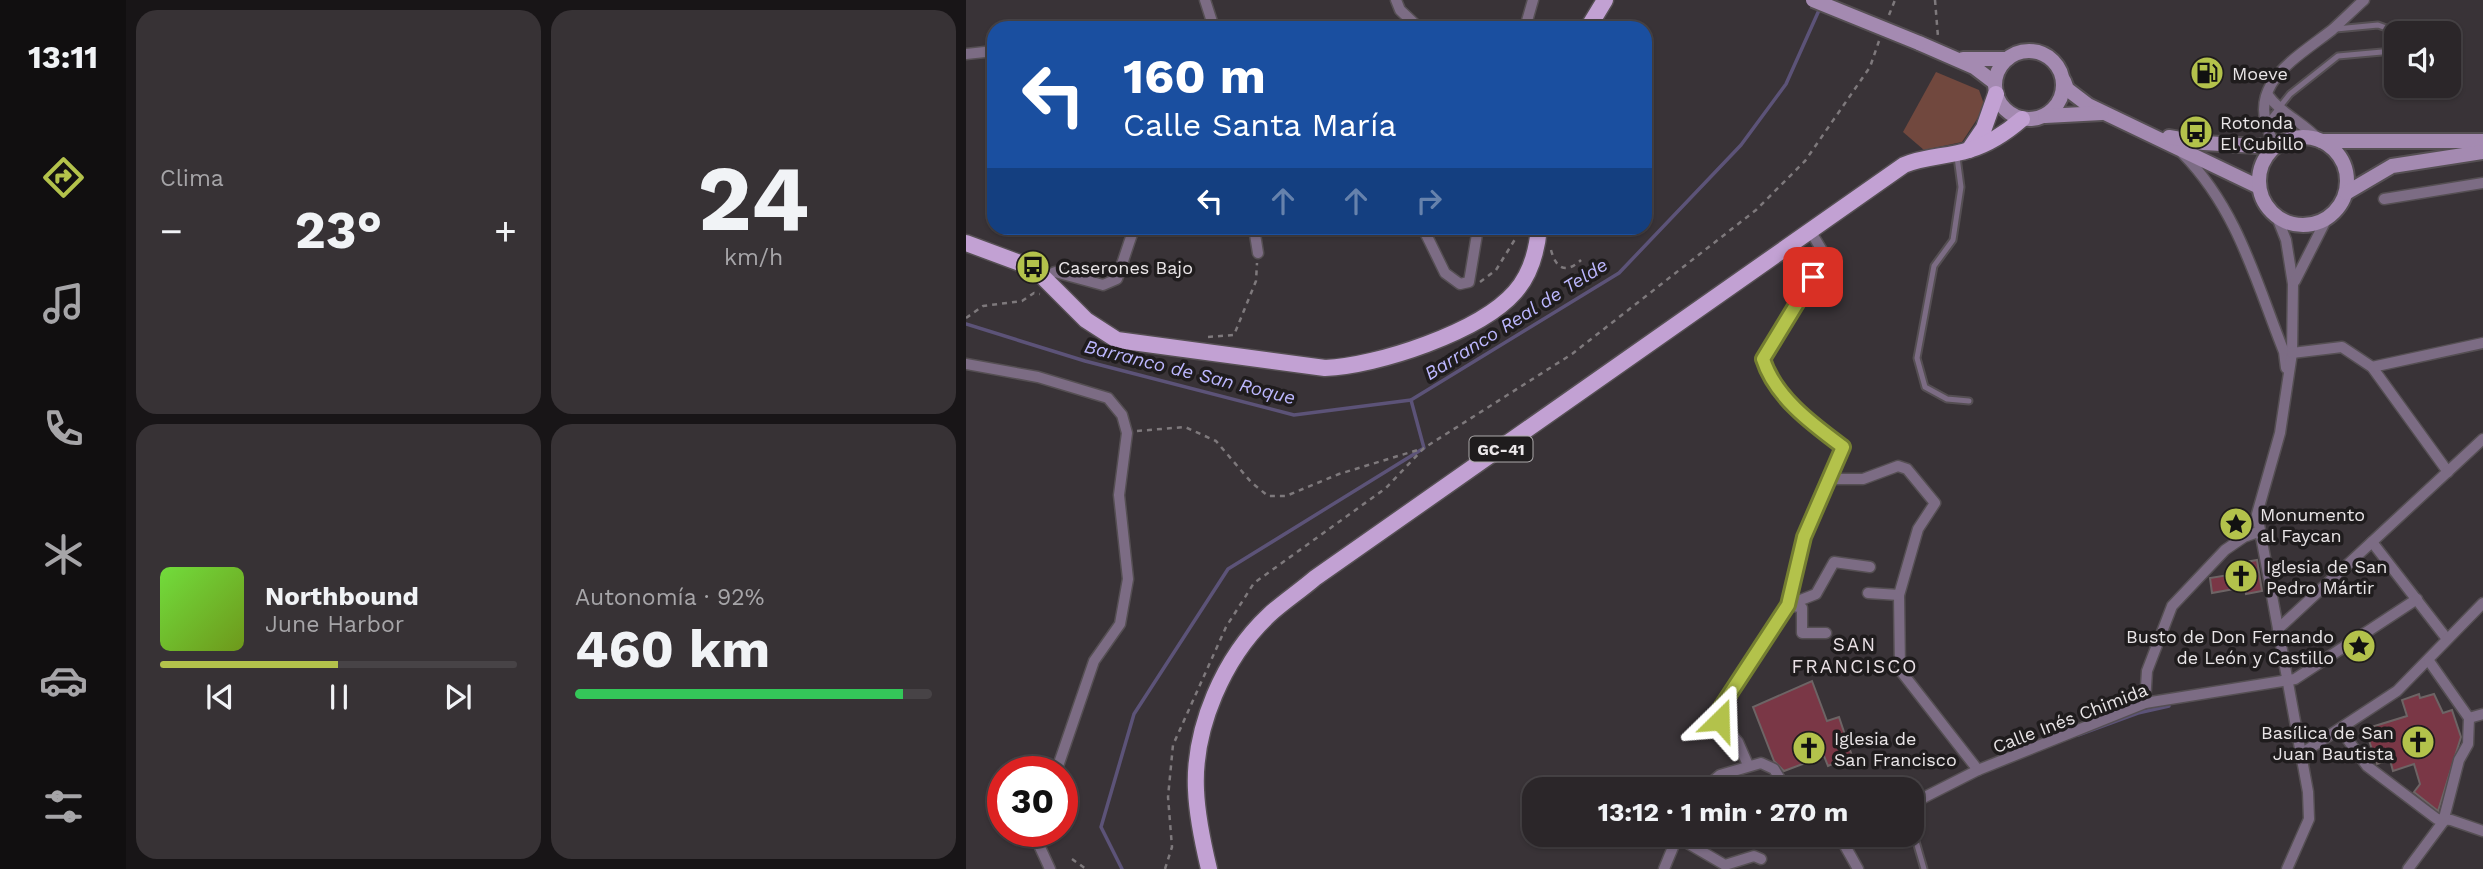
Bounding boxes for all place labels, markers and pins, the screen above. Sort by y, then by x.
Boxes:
fuel station icon: Moeve [2188,54,2226,92]
place label: Moeve [2232,63,2288,84]
place label: Rotonda El Cubillo [2220,112,2304,154]
bus stop icon: Rotonda El Cubillo [2177,113,2215,151]
pin [1783,247,1843,307]
bus stop icon: Caserones Bajo [1014,248,1052,286]
place label: Caserones Bajo [1058,257,1193,278]
place label: Monumento al Faycan [2260,504,2365,546]
place icon: Monumento al Faycan [2217,505,2255,543]
place label: Iglesia de San Pedro Mártir [2266,556,2387,598]
church icon: Iglesia de San Pedro Mártir [2222,557,2260,595]
place label: Busto de Don Fernando de León y Castillo [2126,626,2334,668]
place icon: Busto de Don Fernando de León y Castillo [2340,627,2378,665]
place label: Basílica de San Juan Bautista [2261,722,2394,764]
church icon: Basílica de San Juan Bautista [2399,723,2437,761]
place label: Iglesia de San Francisco [1834,728,1957,770]
church icon: Iglesia de San Francisco [1790,729,1828,767]

